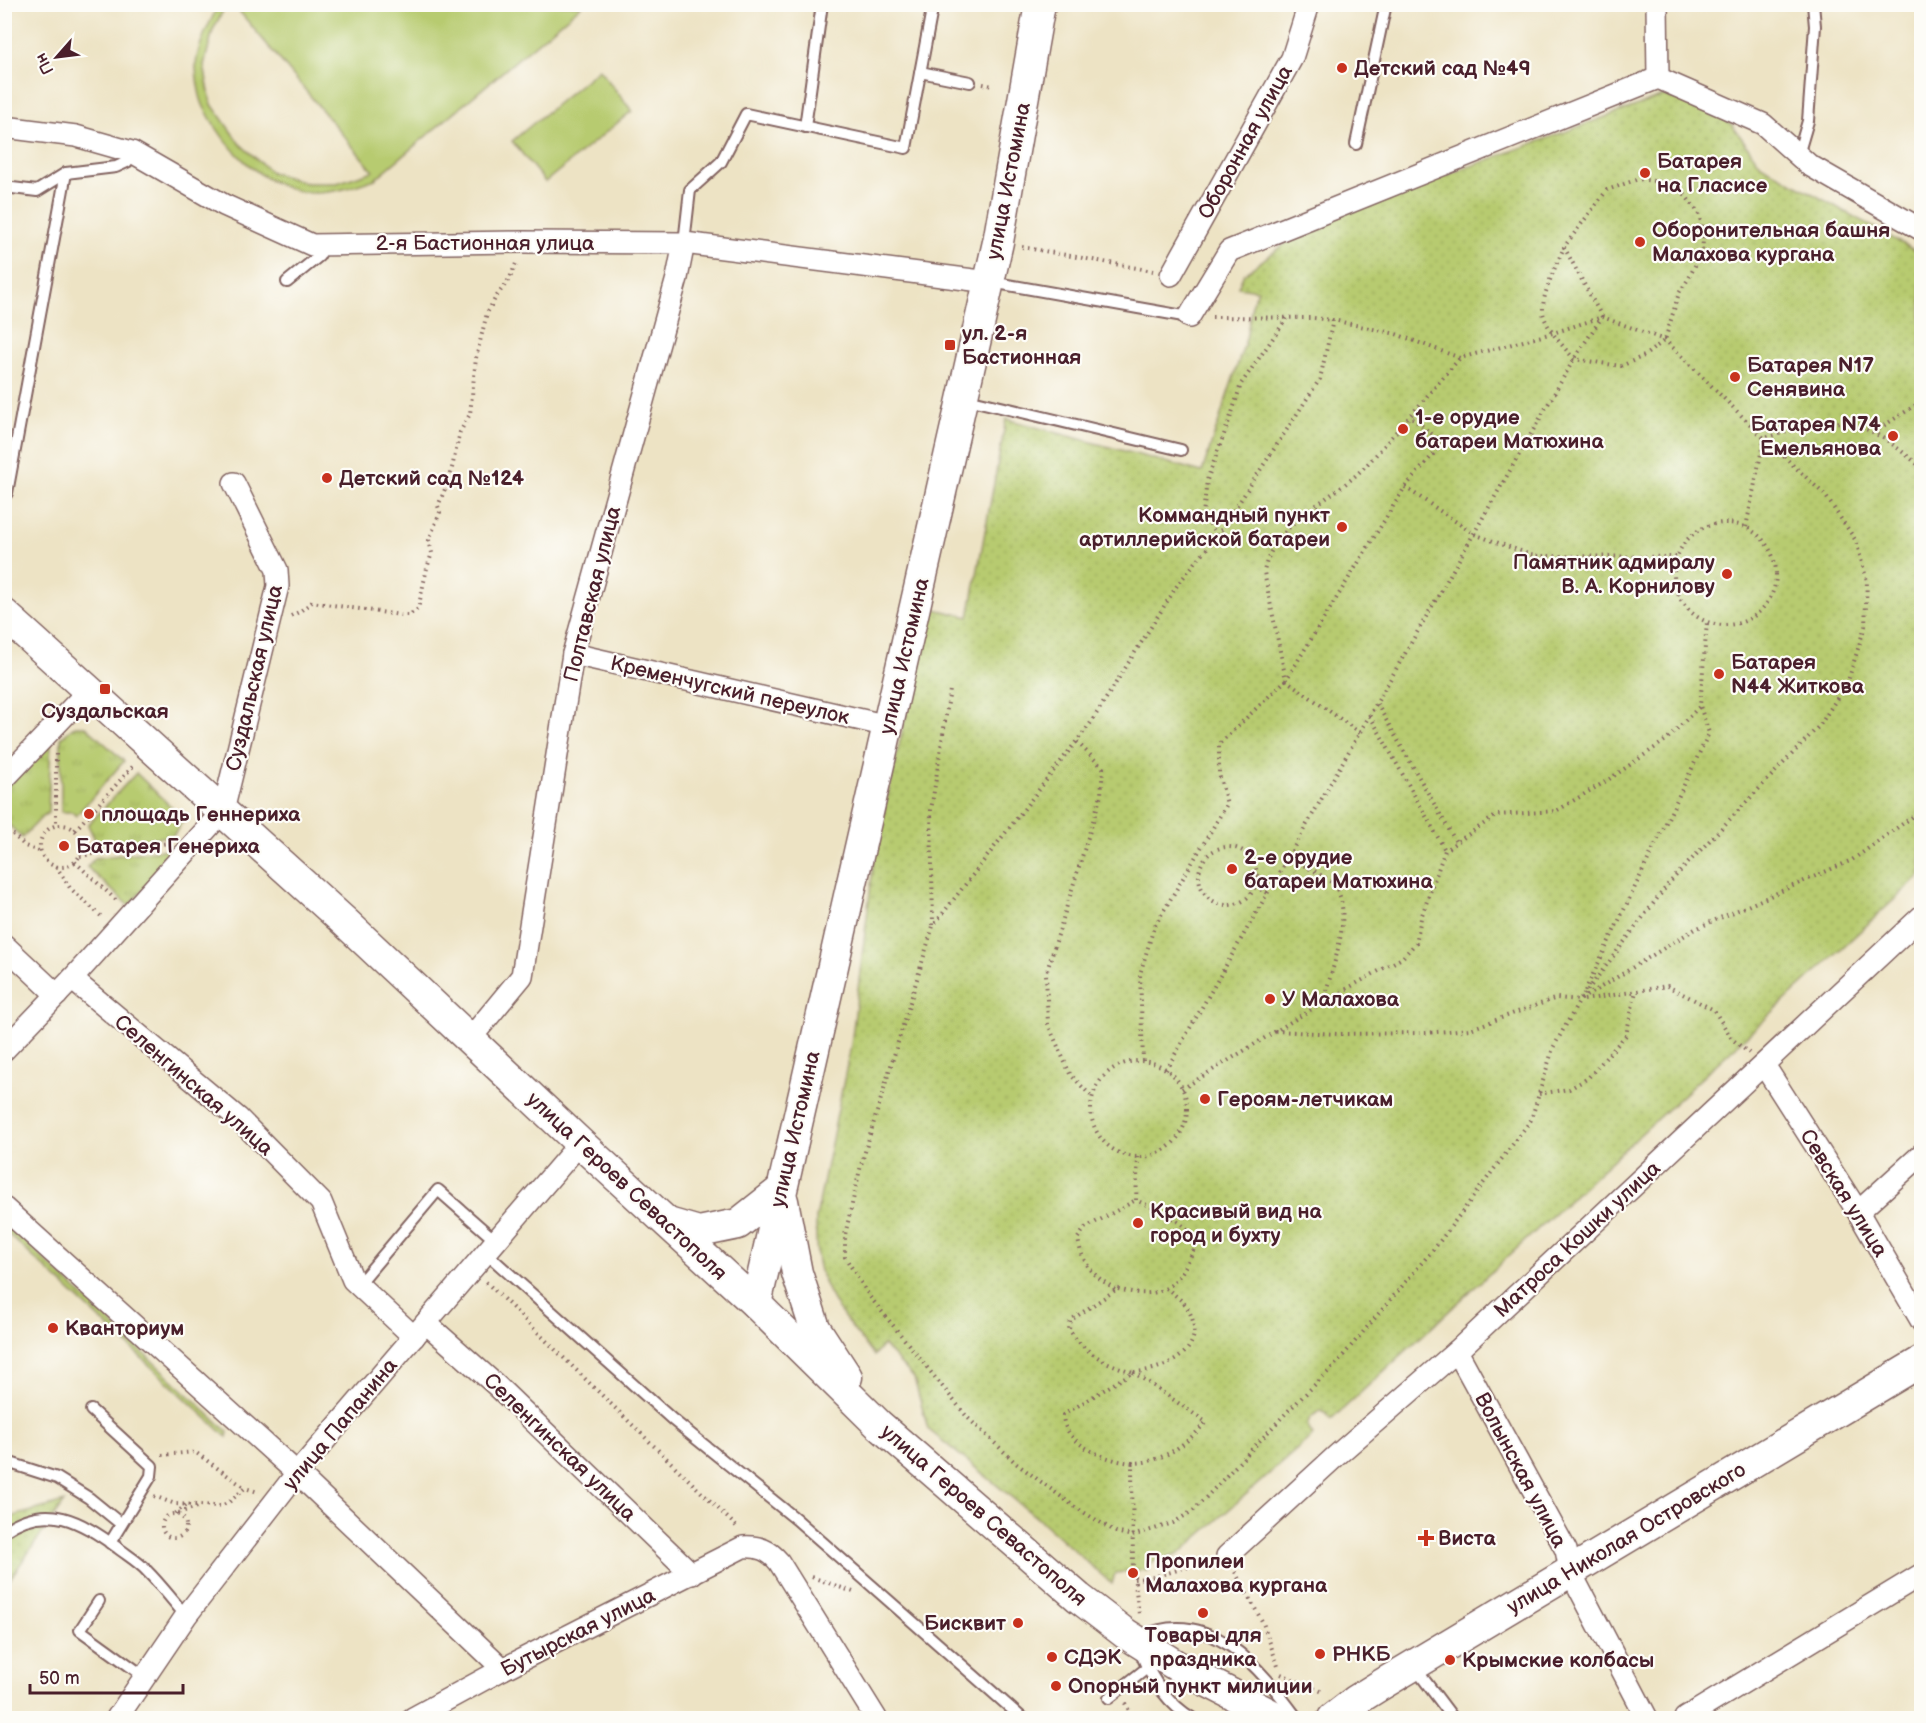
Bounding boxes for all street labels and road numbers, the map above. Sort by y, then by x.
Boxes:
street label: Оборонная улица [1193,60,1298,224]
street label: улица Истомина [981,100,1036,262]
street label: 2-я Бастионная улица [376,231,595,256]
street label: Полтавская улица [559,503,627,685]
street label: улица Истомина [874,575,935,737]
street label: Суздальская улица [221,582,288,774]
street label: Кременчугский переулок [608,651,852,730]
street label: Селенгинская улица [109,1010,279,1162]
street label: улица Истомина [765,1048,826,1210]
street label: улица Героев Севастополя [521,1087,732,1286]
street label: Севская улица [1794,1125,1893,1262]
street label: Матроса Кошки улица [1489,1155,1666,1323]
street label: улица Папанина [278,1353,403,1495]
street label: Селенгинская улица [478,1368,641,1527]
street label: Волынская улица [1469,1388,1572,1553]
street label: улица Героев Севастополя [876,1419,1092,1612]
street label: улица Николая Островского [1502,1457,1750,1620]
street label: Бутырская улица [497,1582,660,1682]

